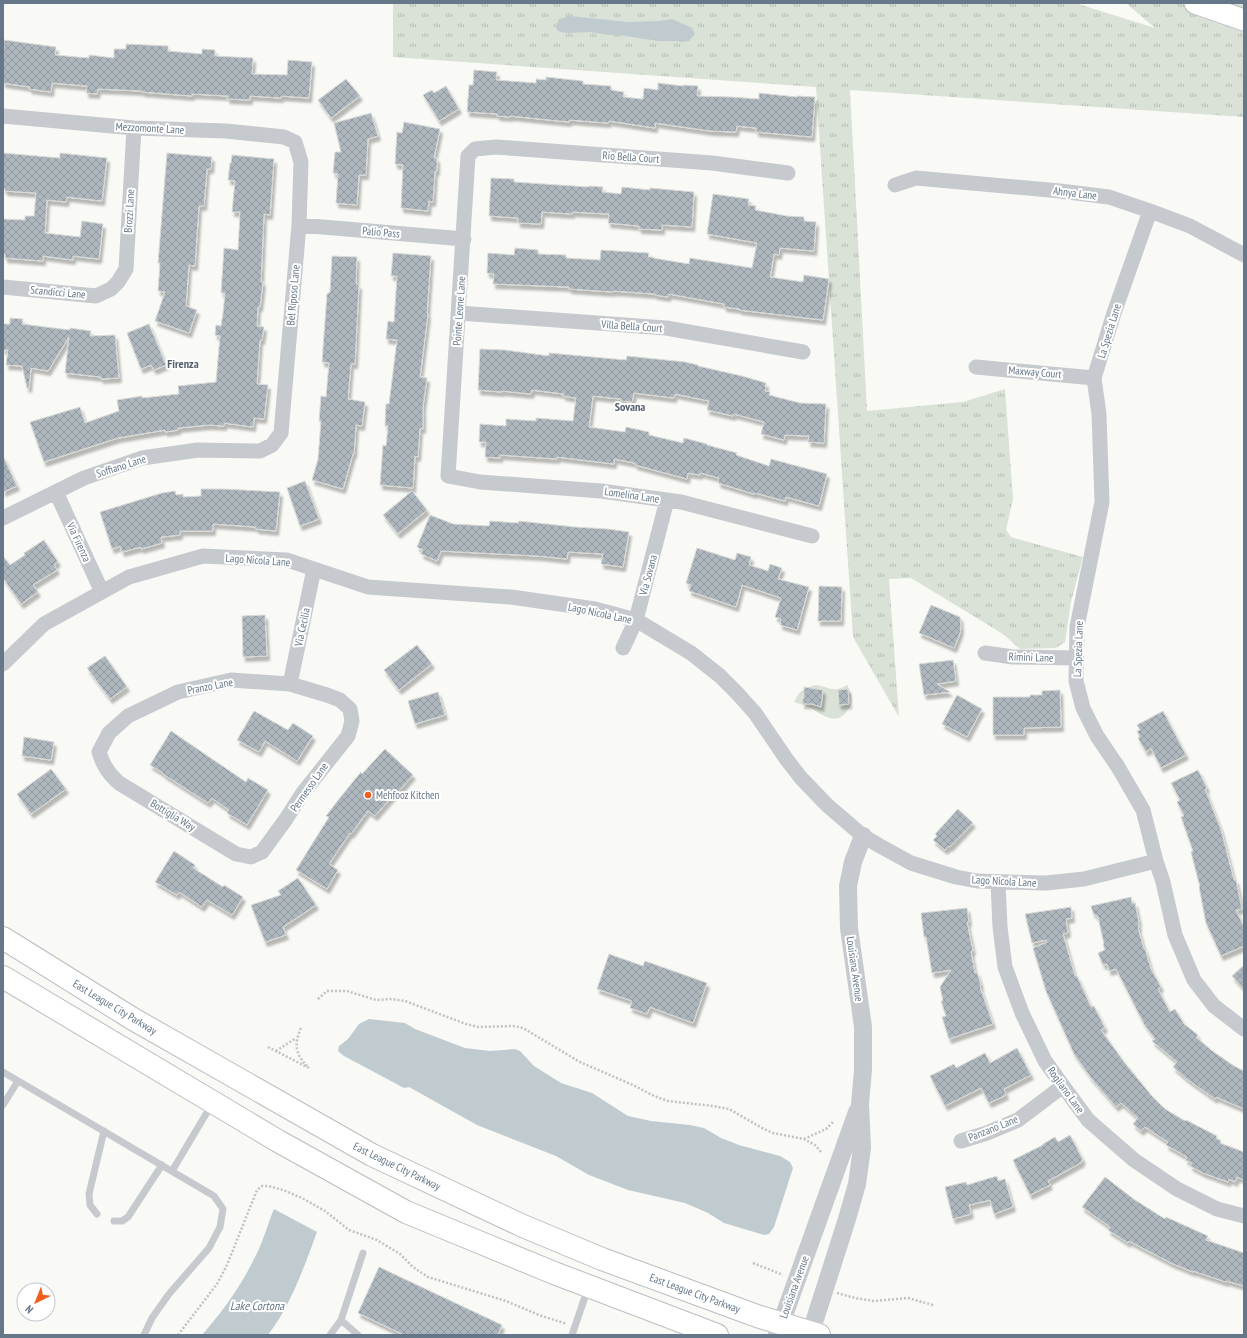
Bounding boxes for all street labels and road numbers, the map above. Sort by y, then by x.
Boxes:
street label: Mezzomonte Lane [115,119,185,137]
street label: Rio Bella Court [602,148,660,166]
street label: Ahnya Lane [1052,183,1098,203]
street label: Brozzi Lane [121,188,137,233]
street label: Palio Pass [362,223,401,241]
street label: Bel Riposo Lane [283,264,303,326]
street label: Pointe Leone Lane [450,275,468,346]
street label: Scandicci Lane [30,283,87,301]
street label: La Spezia Lane [1094,302,1124,360]
street label: Villa Bella Court [600,317,663,335]
street label: Maxway Court [1008,363,1062,381]
street label: Soffiano Lane [94,451,148,481]
street label: Lomelina Lane [604,484,661,506]
street label: Via Firenza [63,519,94,564]
street label: Lago Nicola Lane [225,551,291,569]
street label: Via Sovana [636,553,660,598]
street label: Lago Nicola Lane [567,599,634,627]
street label: Via Cecilia [291,606,313,649]
street label: La Spezia Lane [1070,620,1086,677]
street label: Rimini Lane [1008,649,1054,665]
street label: Pranzo Lane [186,675,234,697]
street label: Permesso Lane [287,759,331,814]
street label: Bottiglia Way [148,796,199,834]
street label: Lago Nicola Lane [971,872,1037,890]
street label: Louisiana Avenue [844,936,867,1003]
street label: East League City Parkway [70,976,160,1038]
street label: Rogliano Lane [1045,1064,1088,1116]
street label: Panzano Lane [966,1112,1020,1144]
street label: East League City Parkway [351,1139,444,1194]
street label: Louisiana Avenue [776,1253,812,1320]
street label: East League City Parkway [648,1270,743,1316]

